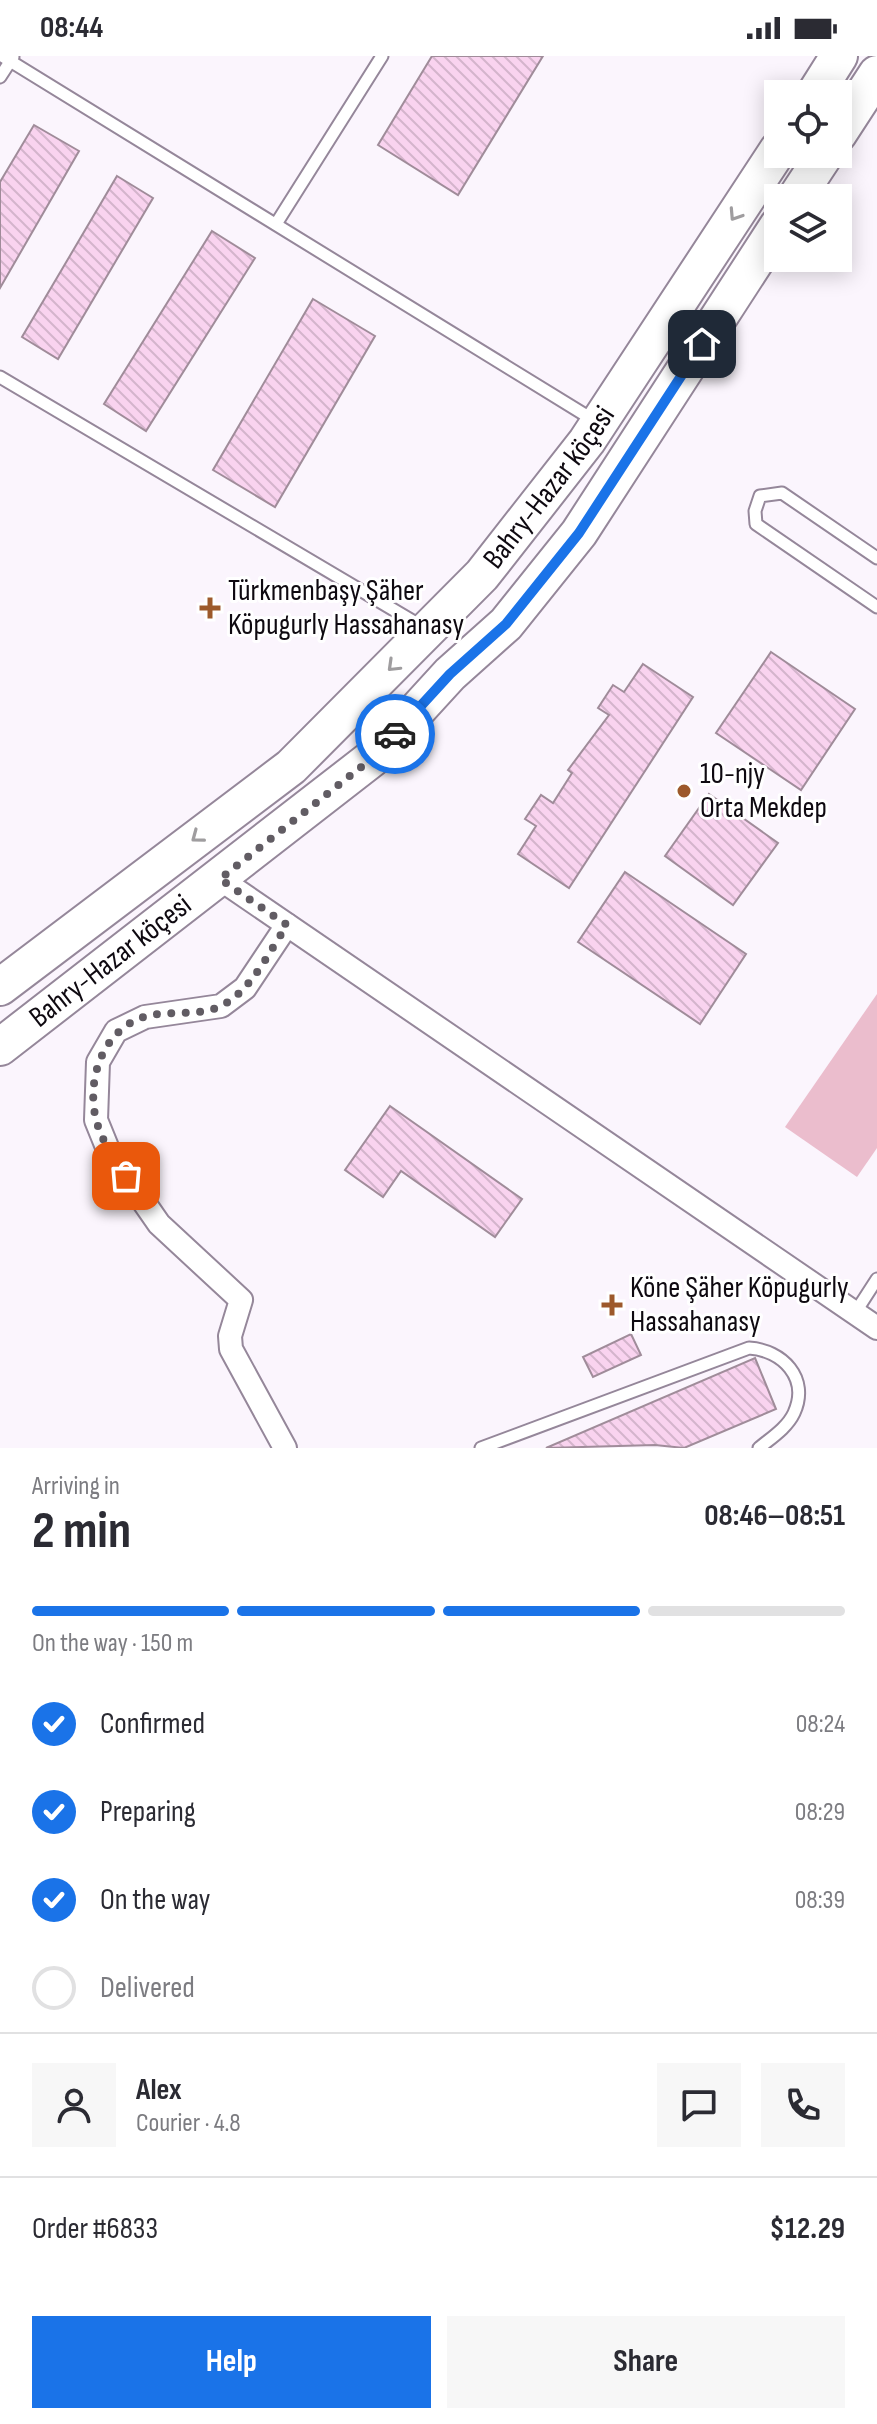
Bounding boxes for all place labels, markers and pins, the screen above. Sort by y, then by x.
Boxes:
pin [668,310,736,378]
place label: Türkmenbaşy Şäher Köpugurly Hassahanasy [228,573,464,643]
marker: Türkmenbaşy Şäher Köpugurly Hassahanasy [199,597,221,619]
place label: 10-njy Orta Mekdep [700,756,827,826]
marker: 10-njy Orta Mekdep [675,782,693,800]
pin [92,1142,160,1210]
place label: Köne Şäher Köpugurly Hassahanasy [630,1270,849,1340]
marker: Köne Şäher Köpugurly Hassahanasy [601,1294,623,1316]

